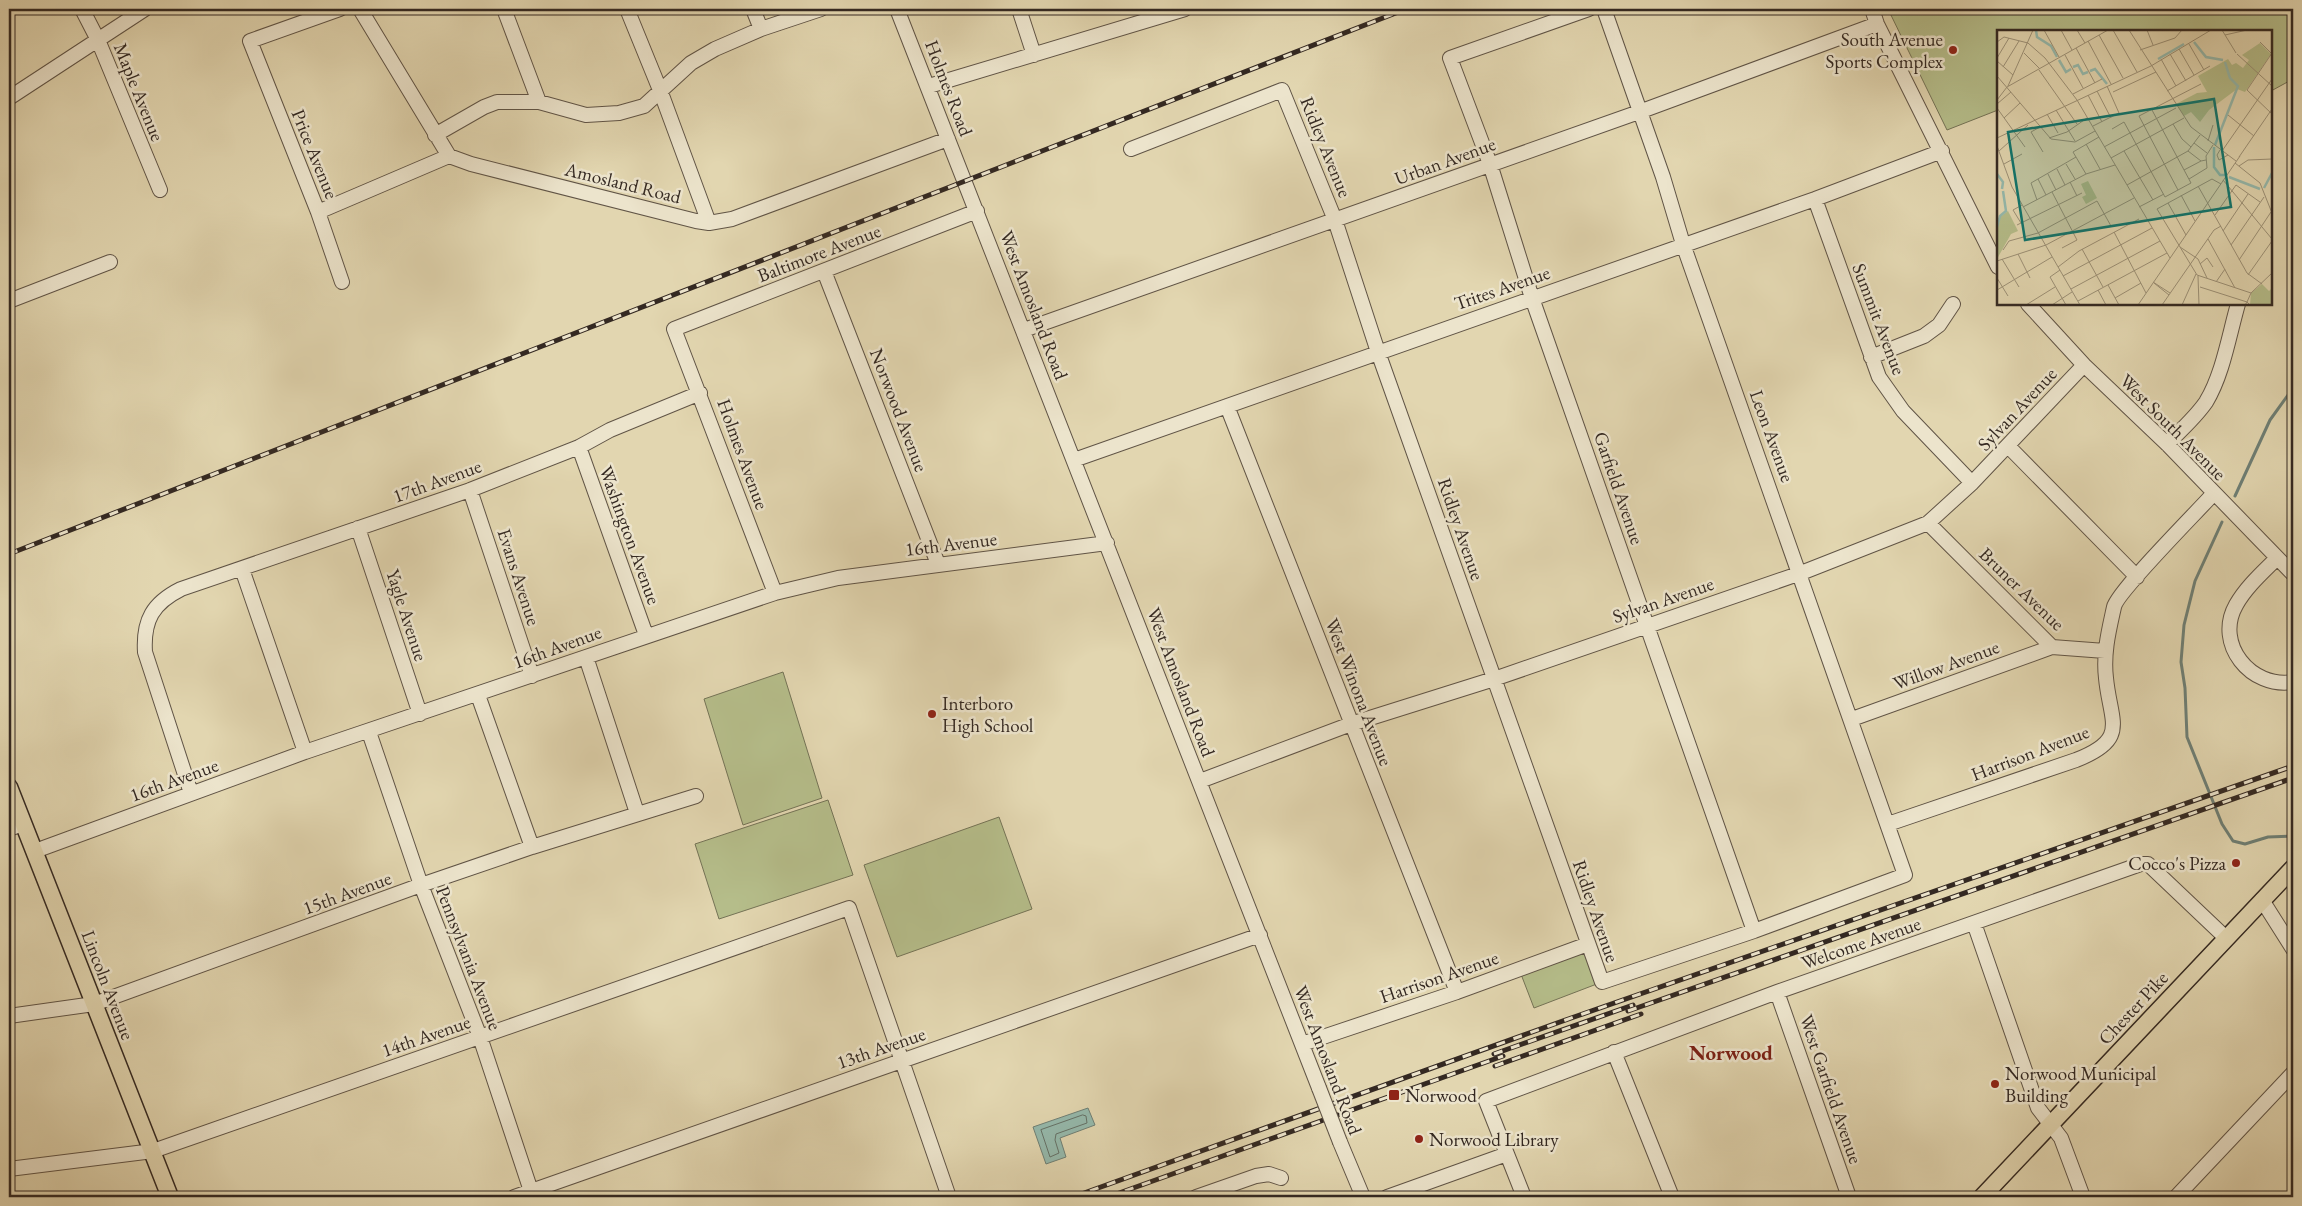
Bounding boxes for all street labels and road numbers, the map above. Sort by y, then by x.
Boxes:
street label: Holmes Road [919,36,979,140]
street label: Maple Avenue [108,39,170,145]
street label: Ridley Avenue [1294,93,1358,201]
street label: Price Avenue [286,105,344,203]
street label: Urban Avenue [1391,131,1499,191]
street label: Amosland Road [561,156,684,210]
street label: Baltimore Avenue [754,218,884,288]
street label: West Amosland Road [994,227,1074,383]
street label: Trites Avenue [1451,260,1553,316]
street label: Summit Avenue [1846,260,1912,378]
street label: Norwood Avenue [864,345,934,475]
street label: Sylvan Avenue [1972,362,2062,456]
street label: West South Avenue [2114,368,2232,486]
street label: Leon Avenue [1744,387,1800,485]
street label: Holmes Avenue [711,395,775,513]
street label: Garfield Avenue [1588,428,1650,548]
street label: 17th Avenue [389,453,485,509]
street label: Washington Avenue [593,462,667,608]
street label: Ridley Avenue [1432,475,1490,583]
street label: Evans Avenue [492,525,546,629]
street label: 16th Avenue [904,526,998,562]
street label: Bruner Avenue [1974,542,2070,636]
street label: Yagle Avenue [380,566,434,664]
street label: Sylvan Avenue [1609,571,1717,629]
street label: West Amosland Road [1141,604,1221,760]
street label: West Winona Avenue [1319,615,1399,769]
street label: 16th Avenue [509,619,605,675]
street label: Willow Avenue [1889,634,2003,696]
street label: Harrison Avenue [1968,719,2092,787]
street label: 16th Avenue [126,752,222,808]
street label: Ridley Avenue [1567,857,1625,965]
street label: 15th Avenue [299,865,395,921]
street label: Pennsylvania Avenue [430,883,508,1033]
street label: Welcome Avenue [1798,911,1924,975]
street label: Lincoln Avenue [76,927,140,1043]
street label: Harrison Avenue [1376,945,1502,1009]
street label: Chester Pike [2093,966,2173,1050]
street label: West Amosland Road [1288,982,1368,1138]
street label: 14th Avenue [378,1009,474,1063]
street label: West Garfield Avenue [1794,1011,1868,1167]
street label: 13th Avenue [833,1021,929,1075]

